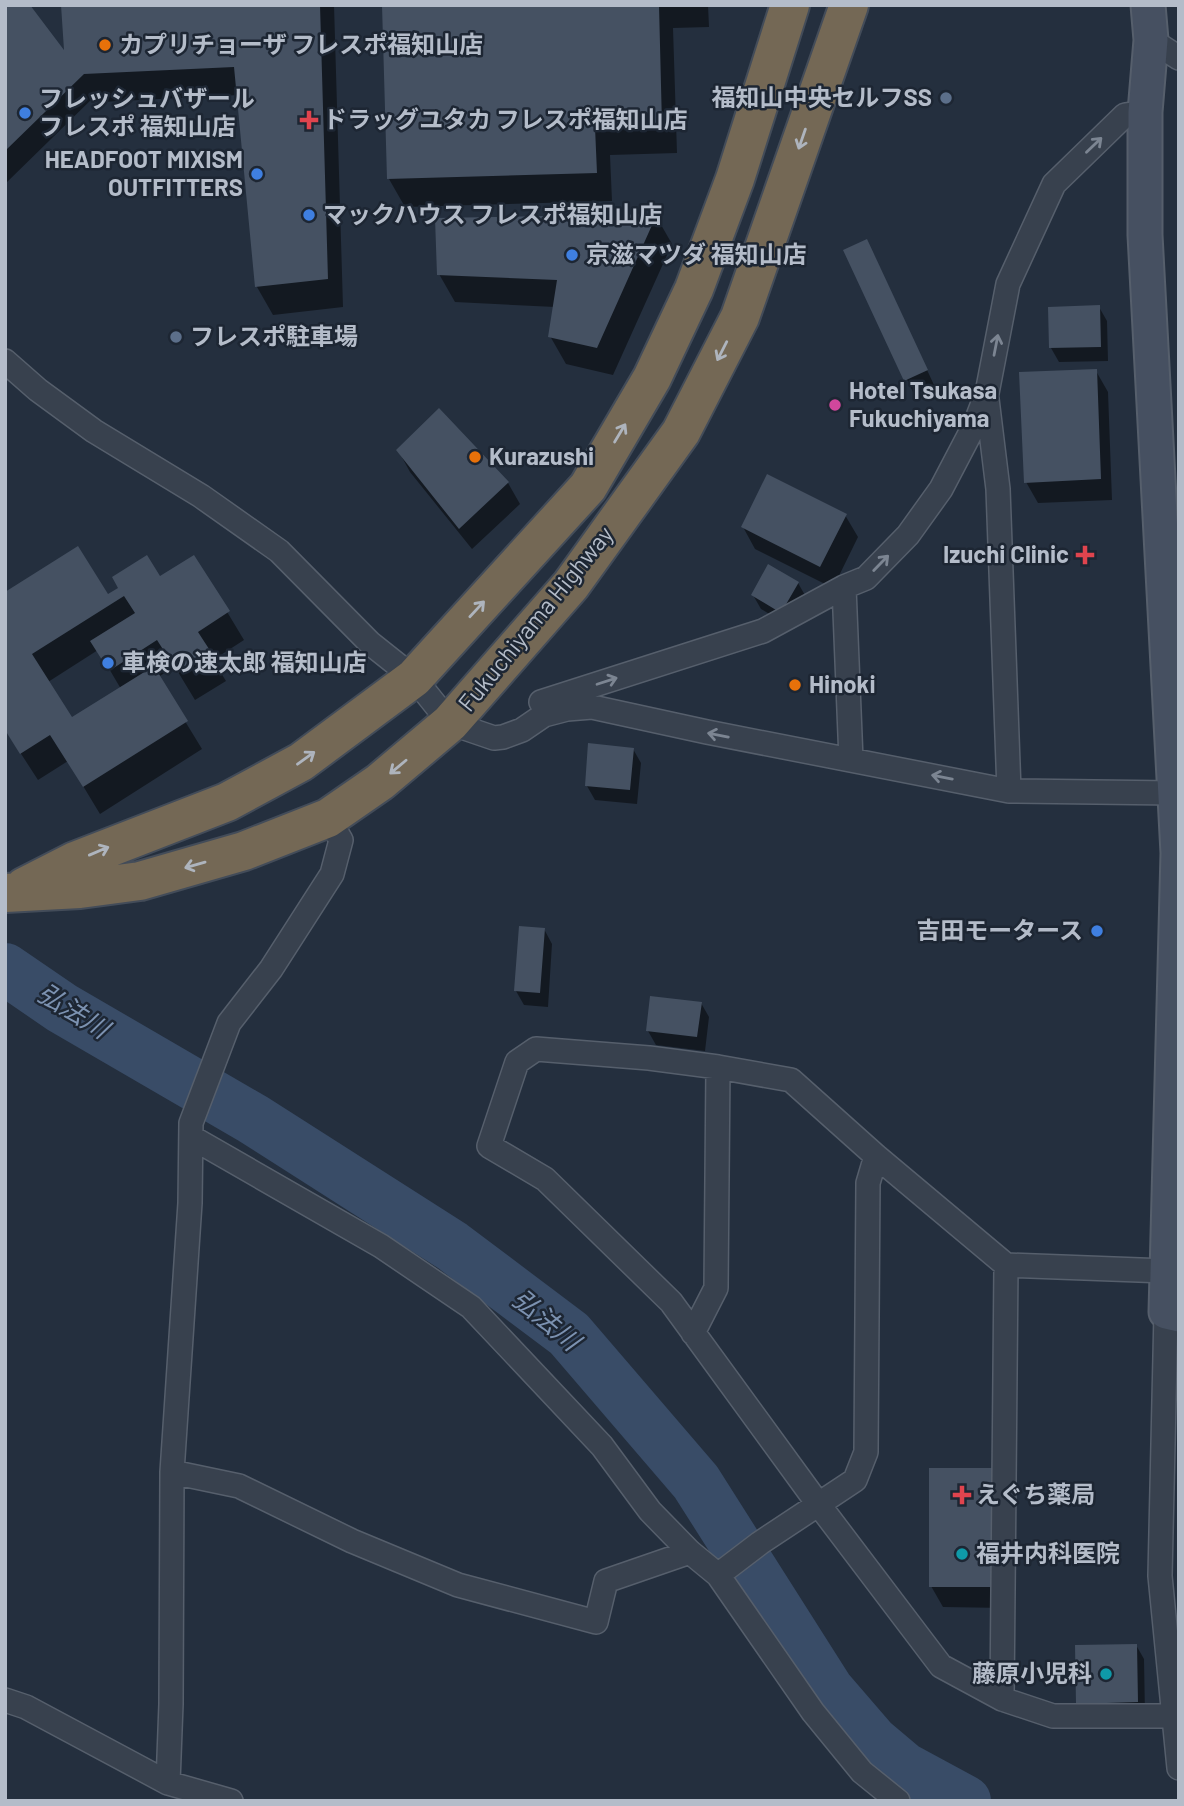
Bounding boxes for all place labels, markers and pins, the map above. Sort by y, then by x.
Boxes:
place label: カプリチョーザ フレスポ福知山店 [119,29,483,58]
marker: カプリチョーザ フレスポ福知山店 [97,37,113,53]
place label: 福知山中央セルフSS [711,82,932,111]
place label: フレッシュバザール フレスポ 福知山店 [39,83,255,140]
marker: 福知山中央セルフSS [938,90,954,106]
place label: ドラッグユタカ フレスポ福知山店 [323,104,688,133]
marker: フレッシュバザール フレスポ 福知山店 [17,105,33,121]
marker: ドラッグユタカ フレスポ福知山店 [301,112,317,128]
place label: HEADFOOT MIXISM OUTFITTERS [45,144,243,201]
marker: HEADFOOT MIXISM OUTFITTERS [249,166,265,182]
place label: マックハウス フレスポ福知山店 [323,199,663,228]
marker: マックハウス フレスポ福知山店 [301,207,317,223]
place label: 京滋マツダ 福知山店 [586,239,807,268]
marker: 京滋マツダ 福知山店 [564,247,580,263]
place label: フレスポ駐車場 [190,321,358,350]
marker: フレスポ駐車場 [168,329,184,345]
place label: Hotel Tsukasa Fukuchiyama [849,375,997,432]
marker: Hotel Tsukasa Fukuchiyama [827,397,843,413]
place label: Kurazushi [489,441,594,470]
marker: Kurazushi [467,449,483,465]
place label: Izuchi Clinic [943,539,1069,568]
marker: Izuchi Clinic [1075,545,1095,565]
place label: 車検の速太郎 福知山店 [122,647,367,676]
marker: 車検の速太郎 福知山店 [100,655,116,671]
place label: Hinoki [809,669,876,698]
marker: Hinoki [787,677,803,693]
place label: 吉田モータース [916,915,1083,944]
marker: 吉田モータース [1089,923,1105,939]
place label: えぐち薬局 [976,1479,1095,1508]
marker: えぐち薬局 [954,1487,970,1503]
place label: 福井内科医院 [976,1538,1120,1567]
marker: 福井内科医院 [954,1546,970,1562]
place label: 藤原小児科 [972,1658,1092,1687]
marker: 藤原小児科 [1098,1666,1114,1682]

